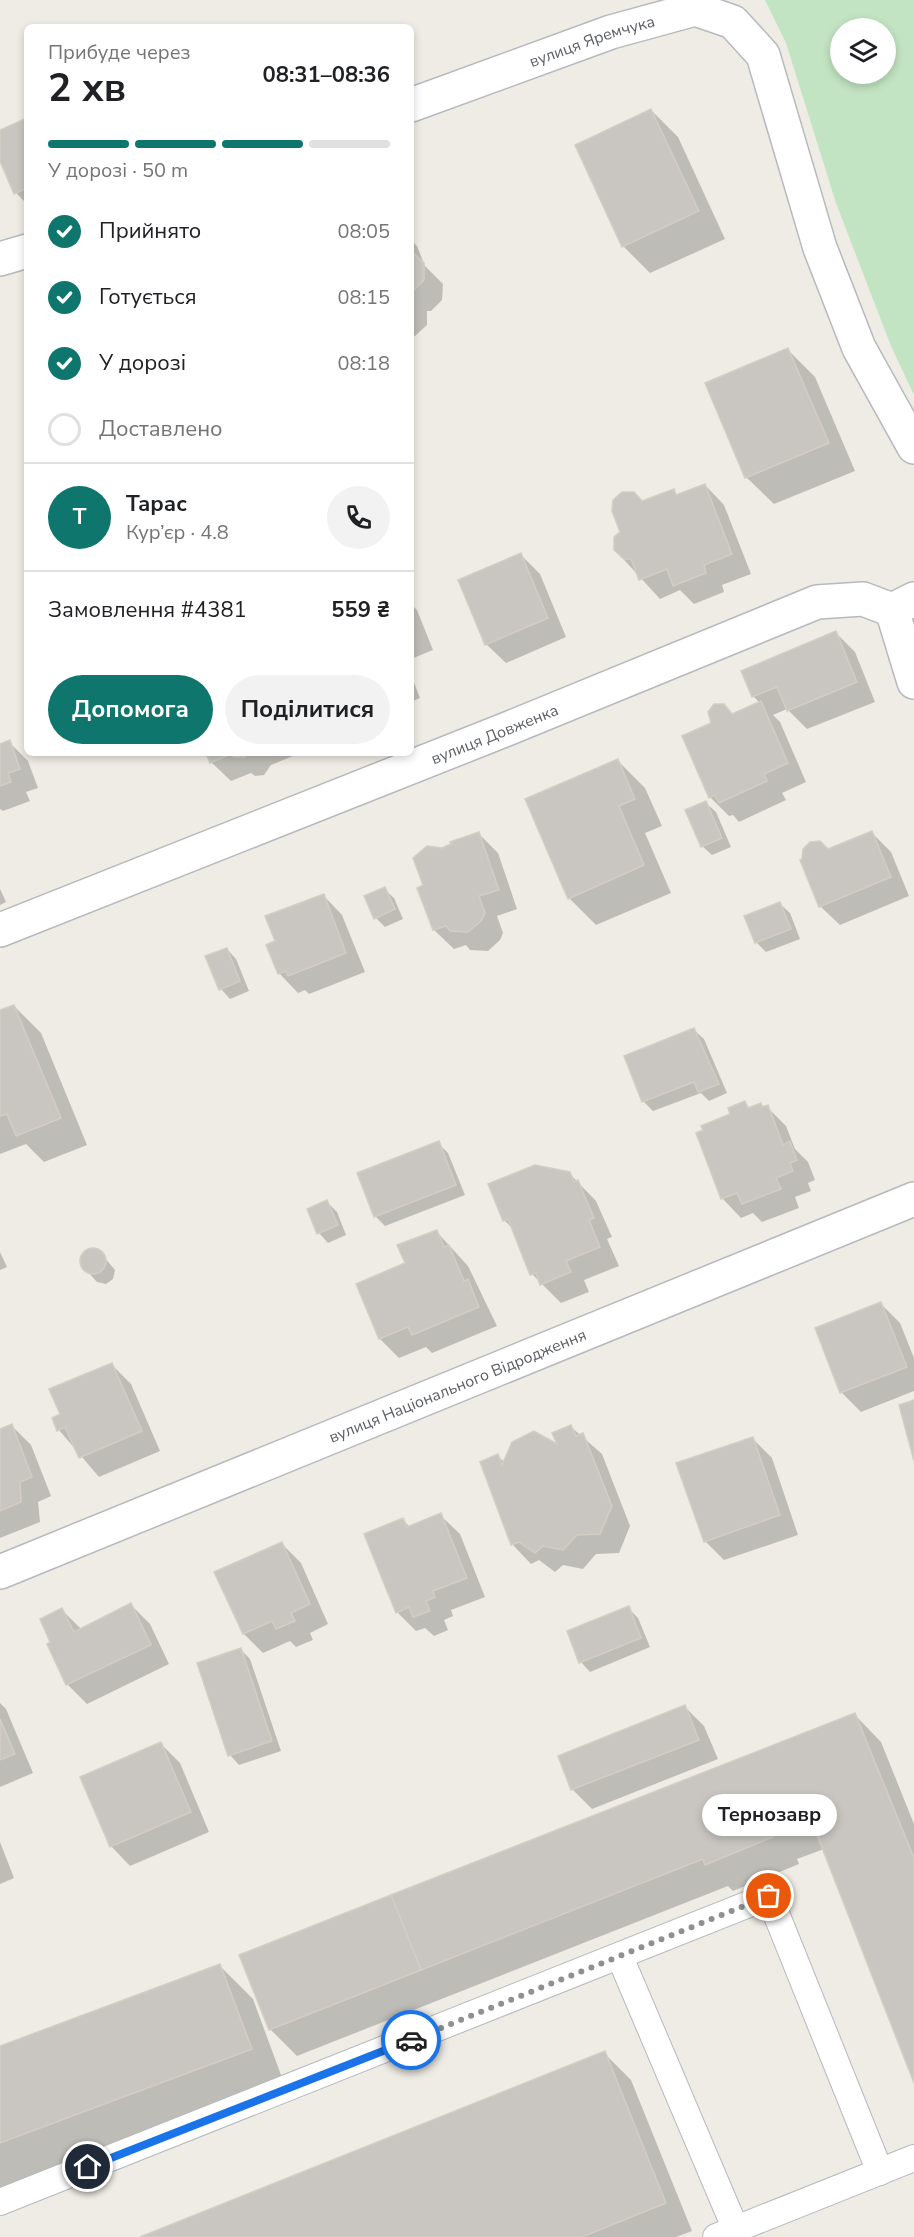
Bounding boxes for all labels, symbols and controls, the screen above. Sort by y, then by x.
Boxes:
street label: вулиця Яремчука [526,11,657,73]
map controls [830,18,896,84]
button: layers [830,18,896,84]
text: Прибуде через [48,39,190,66]
text: 08:31–08:36 [262,60,390,90]
text: 2 хв [48,62,126,115]
text: У дорозі · 50 m [48,157,188,184]
icon: check [48,215,81,248]
text: Прийнято [99,216,201,246]
text: 08:05 [337,218,390,245]
icon: check [48,281,81,314]
text: Готується [99,282,197,312]
text: 08:15 [337,284,390,311]
icon: check [48,347,81,380]
text: У дорозі [99,348,186,378]
text: 08:18 [337,350,390,377]
text: Доставлено [99,414,223,444]
button: phone [327,486,390,549]
text: Тарас [126,489,187,519]
text: Т [73,502,86,532]
text: Кур’єр · 4.8 [126,519,229,546]
text: Замовлення #4381 [48,595,247,625]
text: 559 ₴ [331,595,390,625]
button: Допомога [48,675,213,744]
button: Поділитися [225,675,390,744]
street label: вулиця Довженка [428,699,562,770]
street label: вулиця Національного Відродження [326,1324,590,1449]
callout: Тернозавр [702,1794,836,1836]
text: Тернозавр [718,1801,821,1828]
pin [743,1870,794,1921]
icon: bag [752,1879,785,1912]
courier [381,2010,441,2070]
icon: car [395,2024,428,2057]
pin [62,2141,113,2192]
icon: home [71,2150,104,2183]

